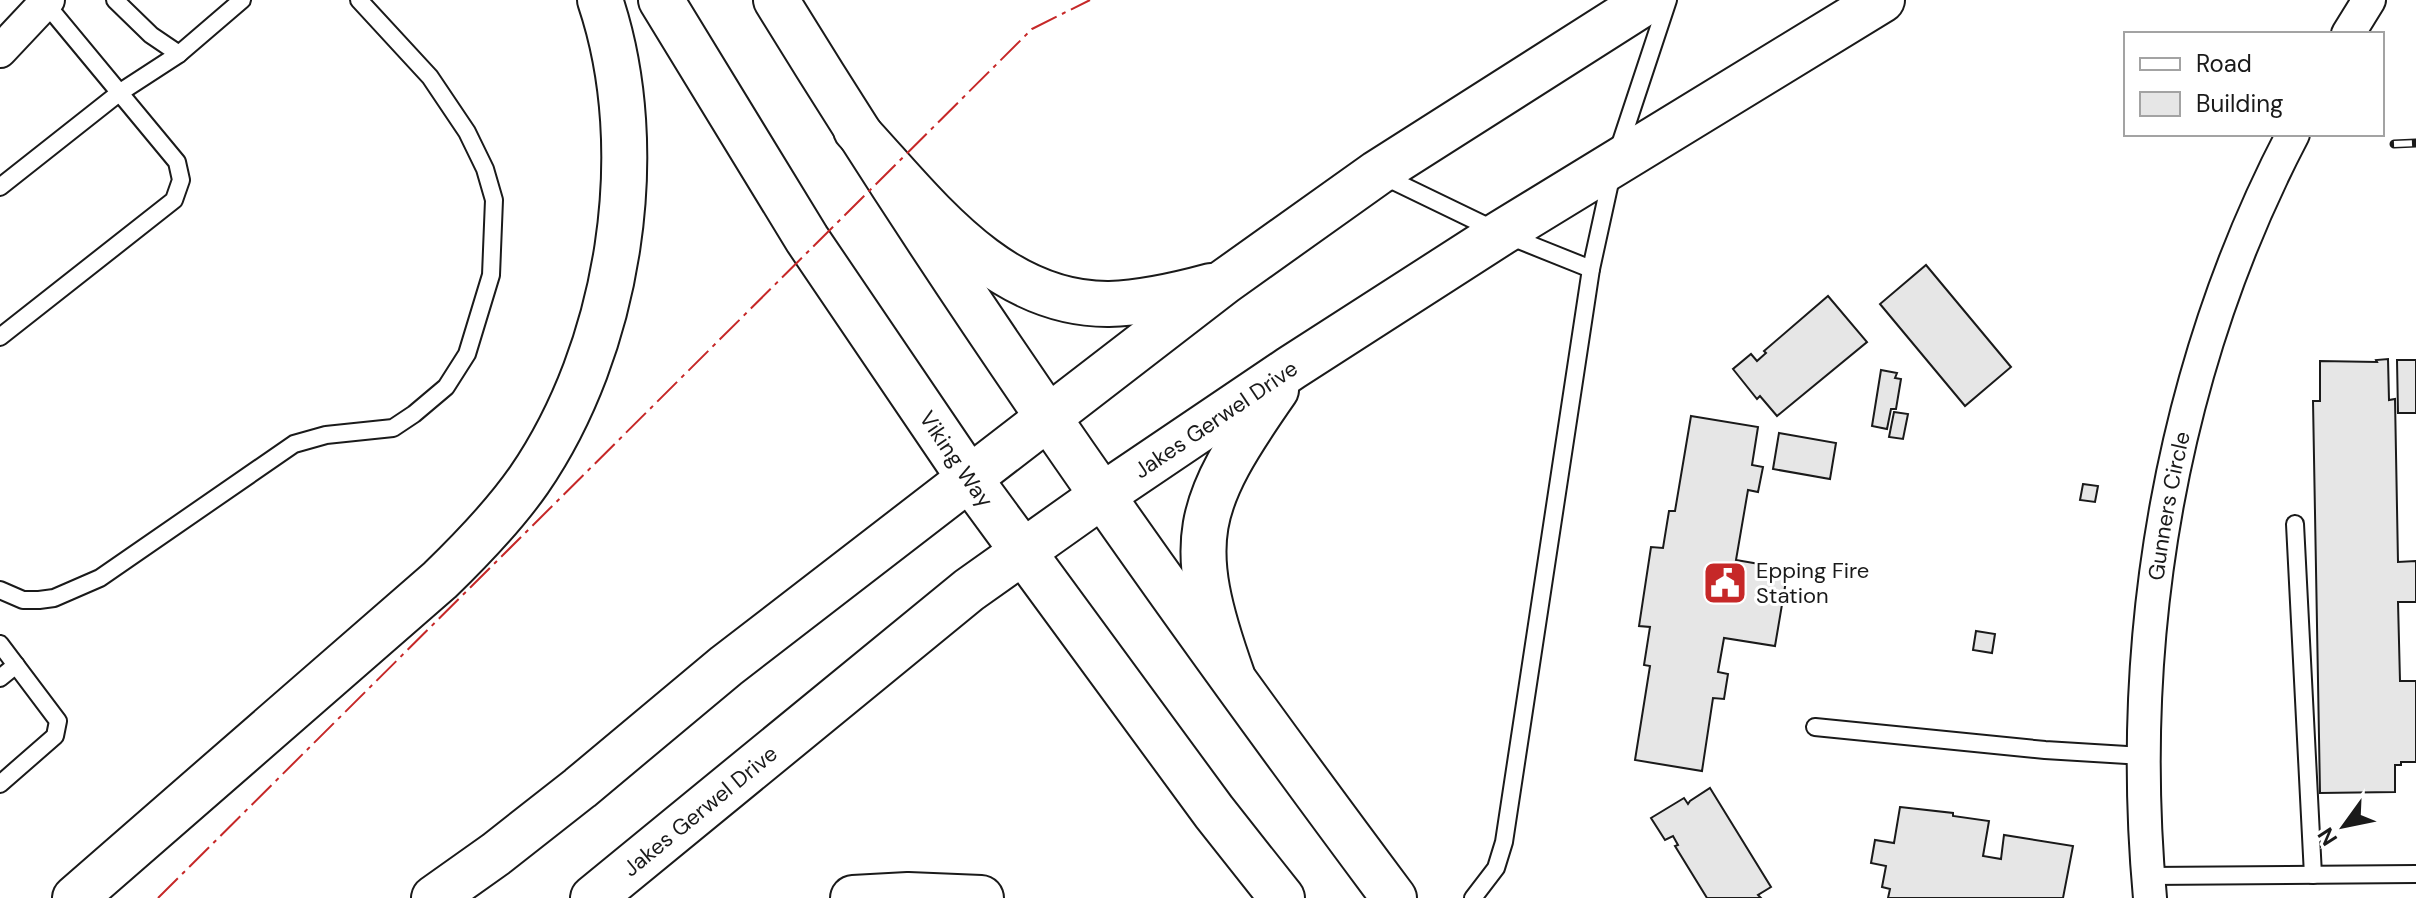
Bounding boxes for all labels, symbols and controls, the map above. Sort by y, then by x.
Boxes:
legend [2124,32,2384,136]
text: Road [2196,48,2252,79]
text: Building [2196,88,2283,119]
street label: Jakes Gerwel Drive [1128,354,1303,485]
street label: Viking Way [913,405,1000,513]
street label: Gunners Circle [2141,429,2197,582]
place label: Epping Fire Station [1756,556,1869,610]
public building icon: Epping Fire Station [1701,559,1749,607]
street label: Jakes Gerwel Drive [617,739,783,883]
north arrow [2304,786,2384,866]
text: N [2311,822,2344,851]

